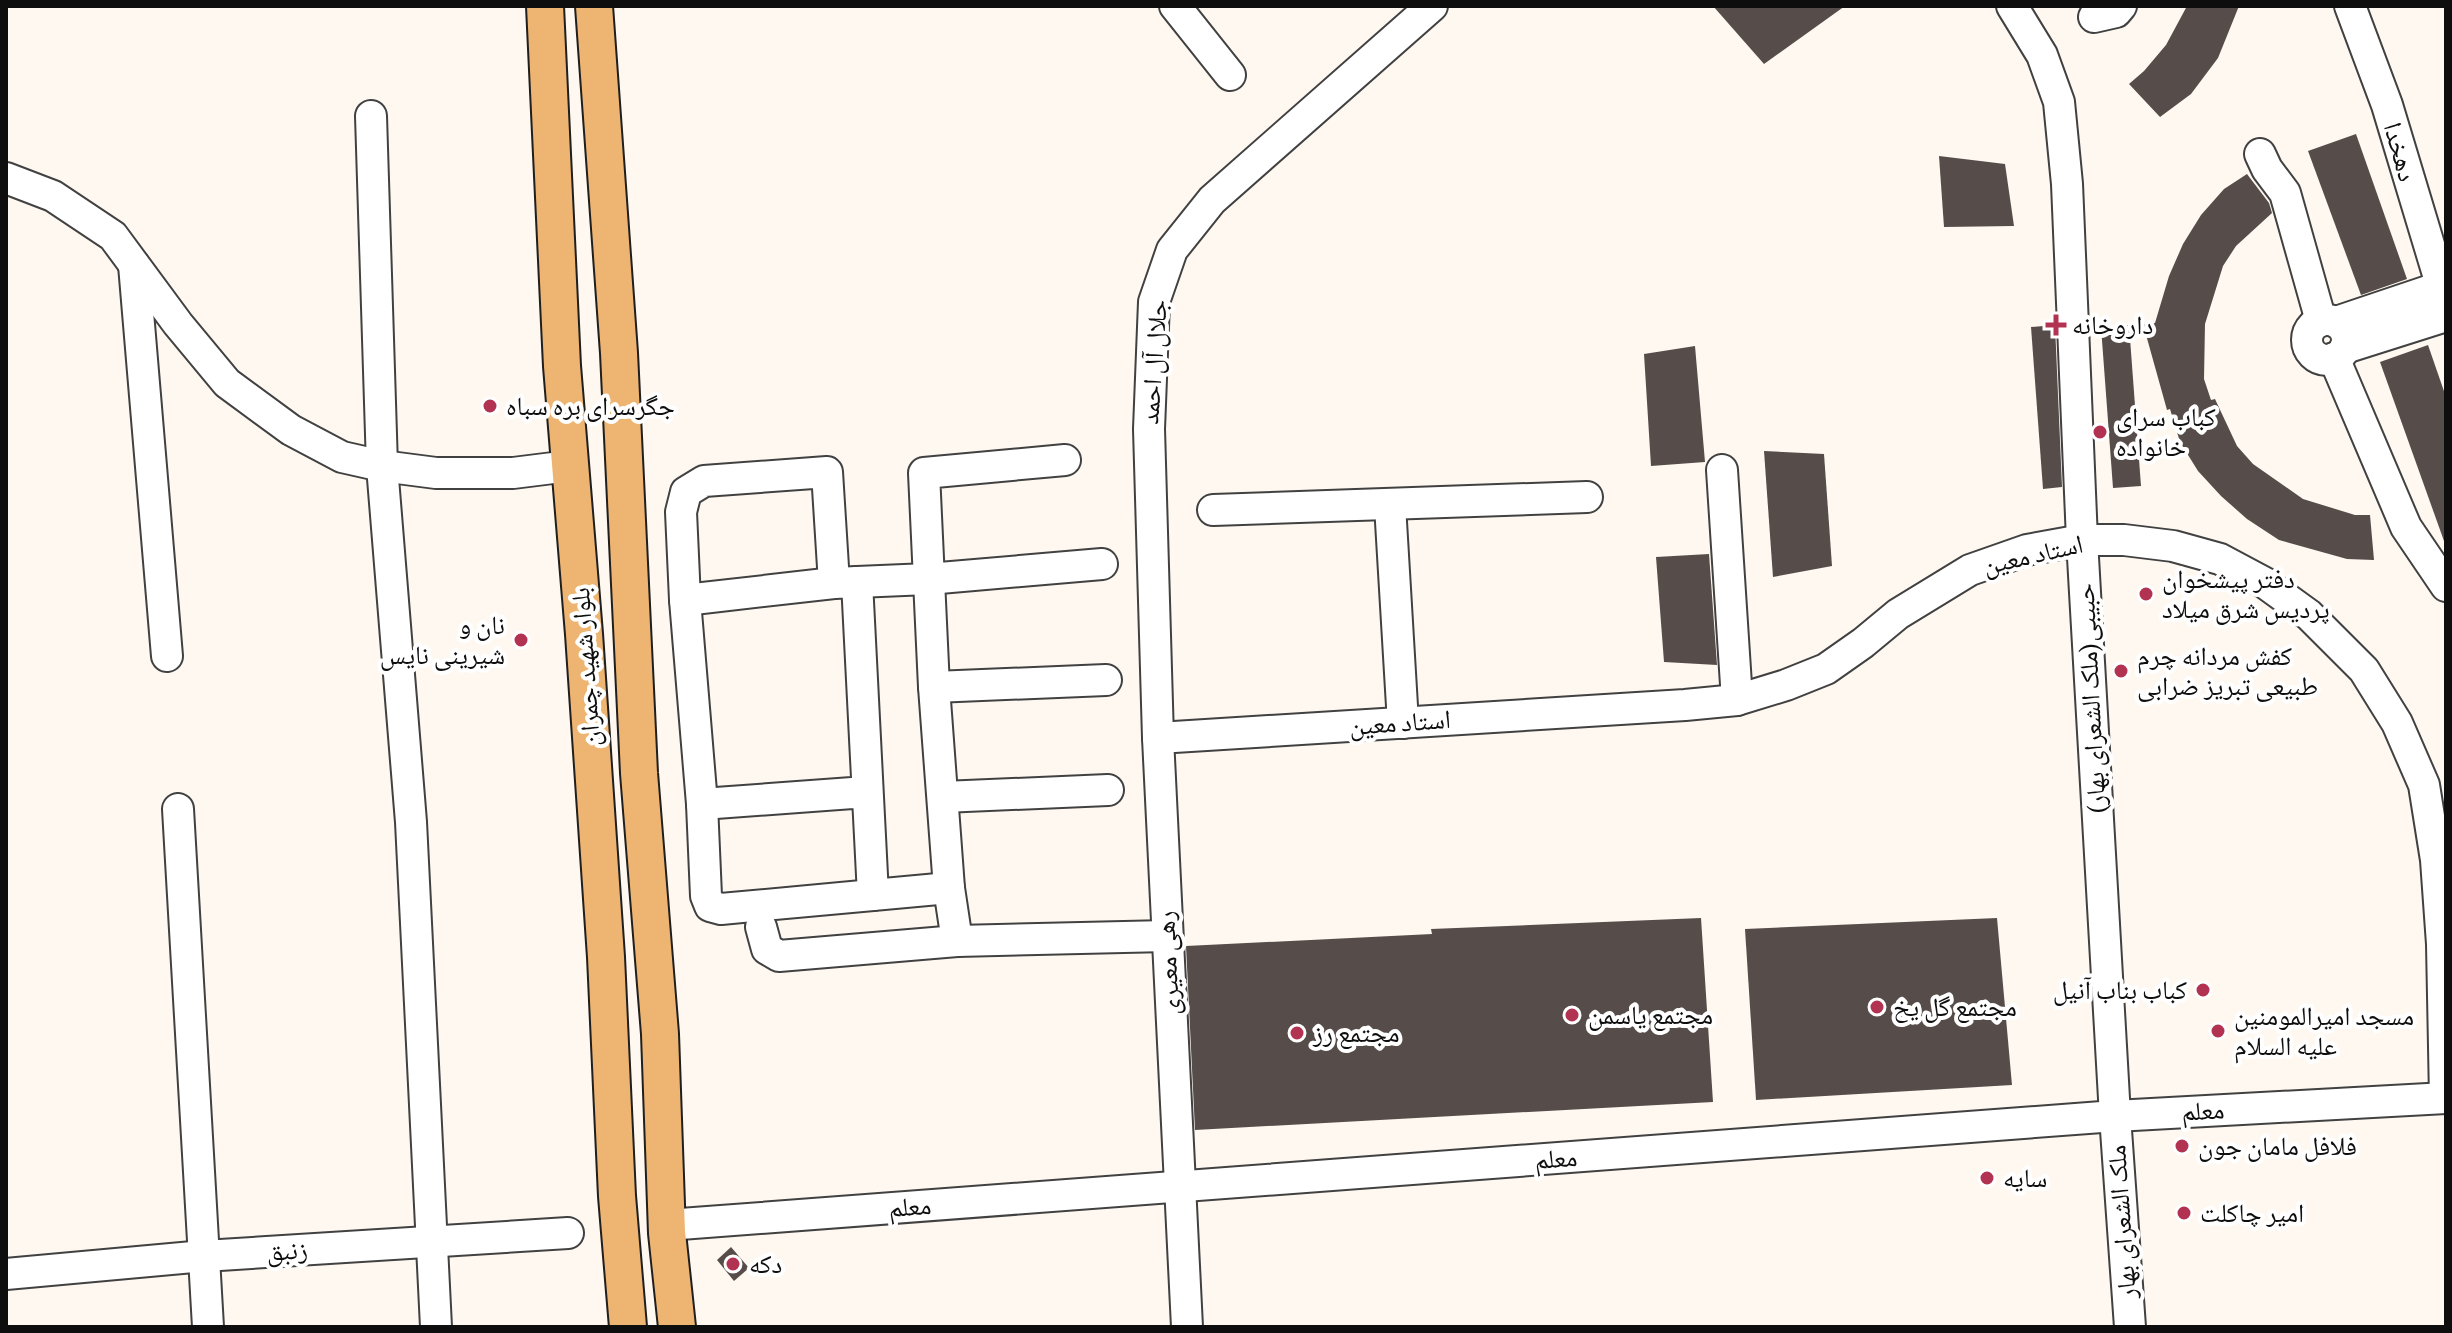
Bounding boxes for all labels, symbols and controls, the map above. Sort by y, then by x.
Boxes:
street label: دهخدا [2378,119,2422,185]
street label: جلال آل احمد [1135,299,1174,425]
place label: داروخانه [2072,311,2153,340]
marker: داروخانه [2047,316,2065,334]
place label: جگرسرای بره سباه [506,392,675,422]
marker: جگرسرای بره سباه [481,397,499,415]
place label: کباب سرای خانواده [2116,403,2216,462]
marker: کباب سرای خانواده [2091,423,2109,441]
street label: استاد معین [1980,529,2086,582]
place label: دفتر پیشخوان پردیس شرق میلاد [2162,565,2330,625]
street label: حبیبی(ملک الشعرای بهار) [2070,583,2113,815]
marker: دفتر پیشخوان پردیس شرق میلاد [2137,585,2155,603]
street label: بلوار شهید چمران [566,586,607,748]
place label: نان و شیرینی نایس [380,611,505,671]
marker: نان و شیرینی نایس [512,631,530,649]
place label: کفش مردانه چرم طبیعی تبریز ضرابی [2137,642,2318,702]
marker: کفش مردانه چرم طبیعی تبریز ضرابی [2112,662,2130,680]
street label: استاد معین [1348,705,1452,742]
street label: رهی معیری [1151,910,1186,1016]
place label: کباب بناب آنیل [2053,976,2187,1006]
marker: کباب بناب آنیل [2194,981,2212,999]
place label: مجتمع گل یخ [1893,993,2017,1024]
marker: مجتمع گل یخ [1868,998,1886,1016]
place label: مجتمع یاسمن [1588,1001,1713,1032]
place label: مسجد امیرالمومنین علیه السلام [2234,1002,2414,1064]
marker: مجتمع یاسمن [1563,1006,1581,1024]
place label: مجتمع رز [1312,1019,1400,1050]
marker: مسجد امیرالمومنین علیه السلام [2209,1022,2227,1040]
marker: مجتمع رز [1288,1024,1306,1042]
street label: معلم [2181,1095,2225,1129]
place label: فلافل مامان جون [2198,1132,2357,1162]
marker: فلافل مامان جون [2173,1137,2191,1155]
street label: معلم [1534,1143,1578,1177]
street label: ملک الشعرای بهار [2102,1144,2143,1301]
place label: سایه [2003,1164,2047,1193]
marker: سایه [1978,1169,1996,1187]
street label: معلم [888,1191,932,1225]
place label: امیر چاکلت [2200,1199,2304,1228]
marker: امیر چاکلت [2175,1204,2193,1222]
street label: زنبق [265,1235,309,1268]
place label: دکه [749,1250,782,1279]
marker: دکه [724,1255,742,1273]

